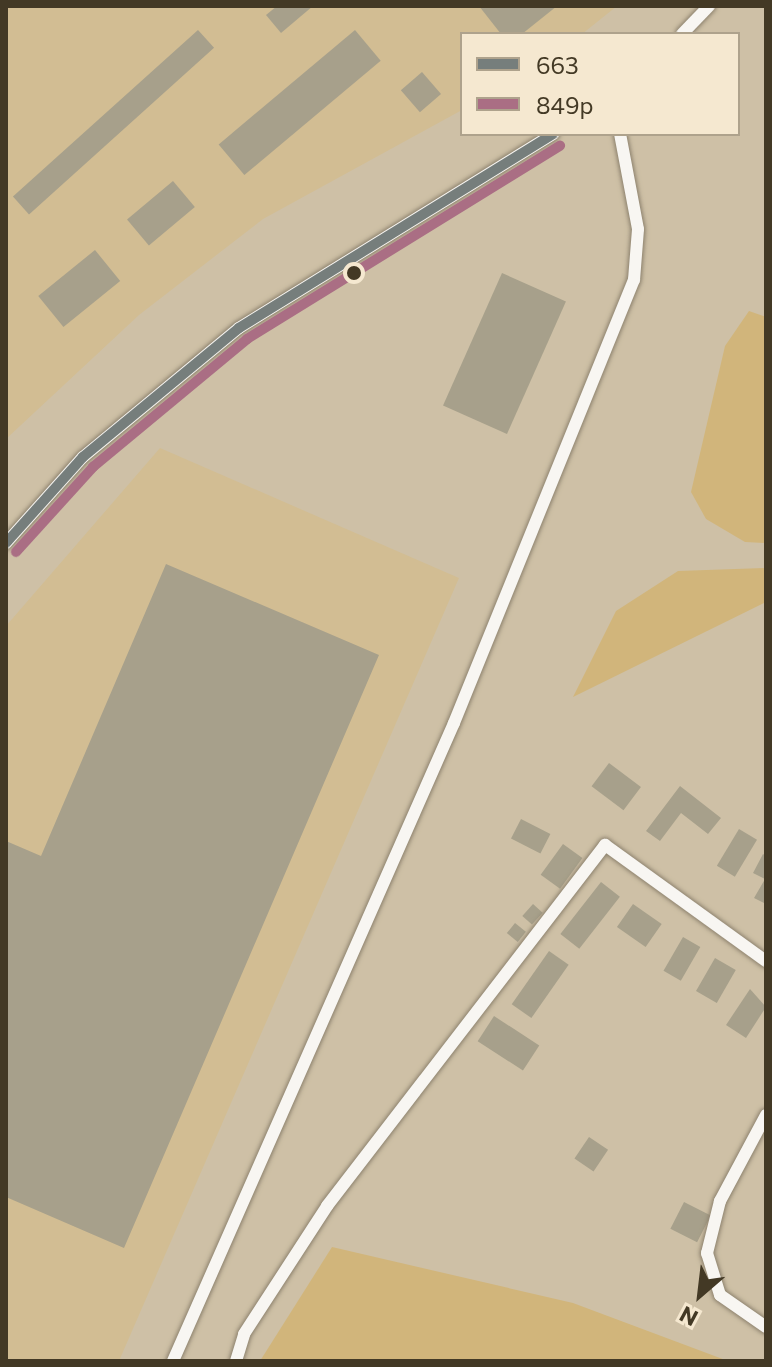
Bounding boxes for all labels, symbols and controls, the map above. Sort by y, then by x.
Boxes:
legend [460,32,740,136]
text: 663 [536,50,579,79]
text: 849р [536,90,594,119]
unlabelled marker [346,265,362,281]
north arrow [660,1255,740,1335]
text: N [675,1301,702,1332]

